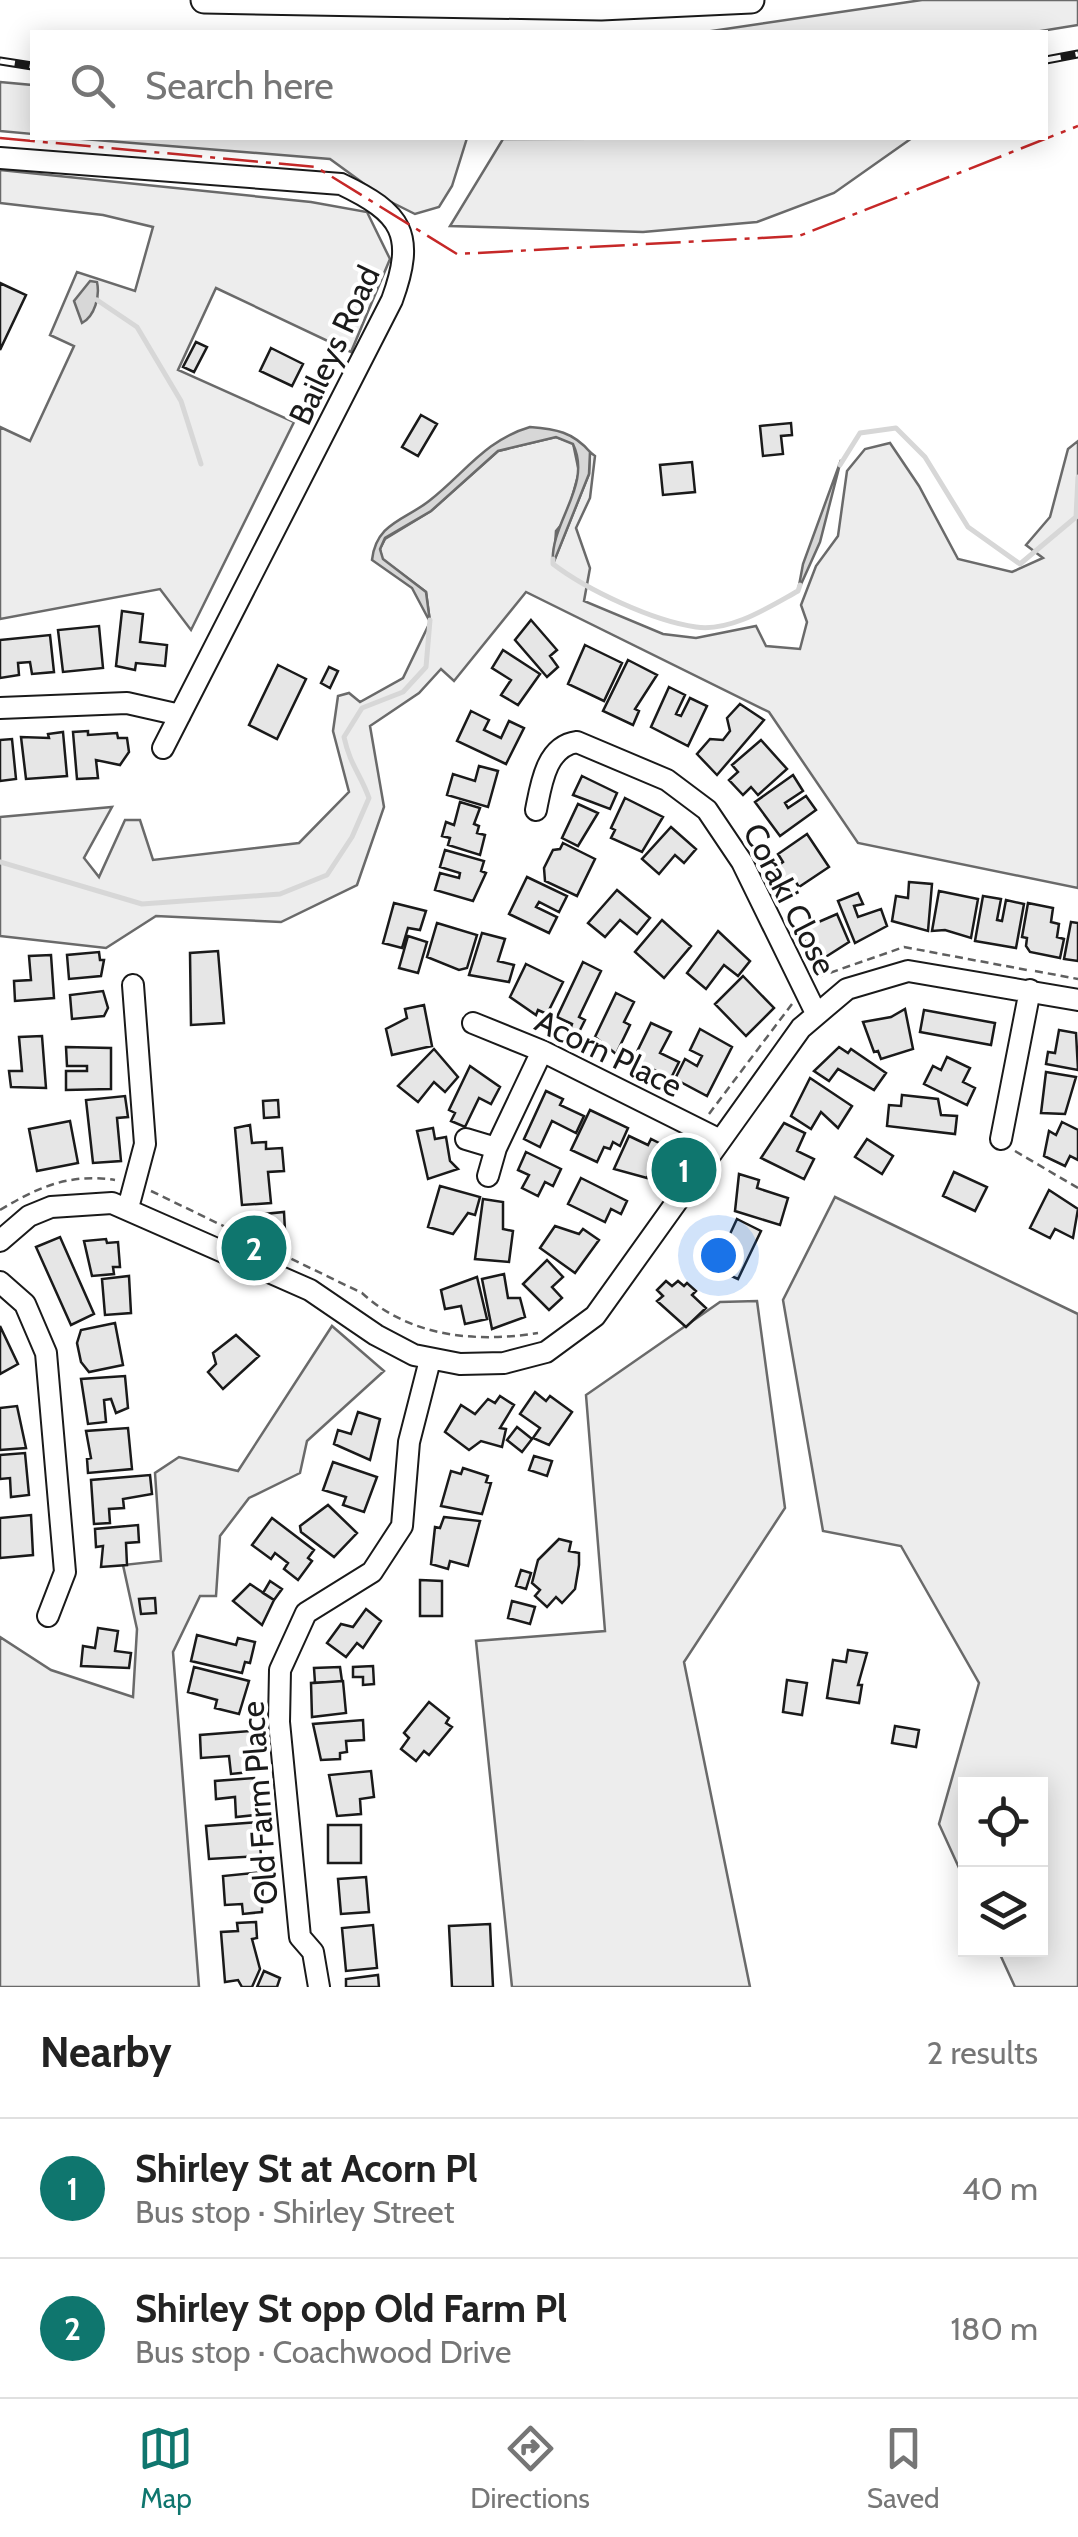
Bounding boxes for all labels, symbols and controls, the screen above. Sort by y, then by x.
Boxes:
search box [30,30,1048,140]
icon: search [65,58,120,113]
text: Search here [145,62,334,109]
street label: Baileys Road [280,259,388,431]
street label: Coraki Close [735,817,845,981]
street label: Acorn Place [529,1001,689,1105]
pin: 1 [652,1132,716,1208]
pin: 2 [222,1210,286,1286]
your location [693,1230,744,1281]
street label: Old Farm Place [232,1700,286,1906]
map controls [958,1777,1048,1957]
button: locate [958,1777,1048,1867]
button: layers [958,1867,1048,1957]
text: Nearby [40,2026,172,2078]
text: 2 results [927,2033,1038,2072]
text: Shirley St at Acorn Pl [135,2145,478,2192]
text: 1 [67,2169,78,2208]
text: 40 m [962,2169,1038,2208]
text: Bus stop · Shirley Street [135,2192,454,2231]
text: Shirley St opp Old Farm Pl [135,2285,567,2332]
text: 2 [64,2309,81,2348]
text: 180 m [951,2309,1038,2348]
text: Bus stop · Coachwood Drive [135,2332,511,2371]
tab: Map [138,2421,193,2515]
tab: Directions [470,2421,590,2515]
tab: Saved [867,2421,940,2515]

